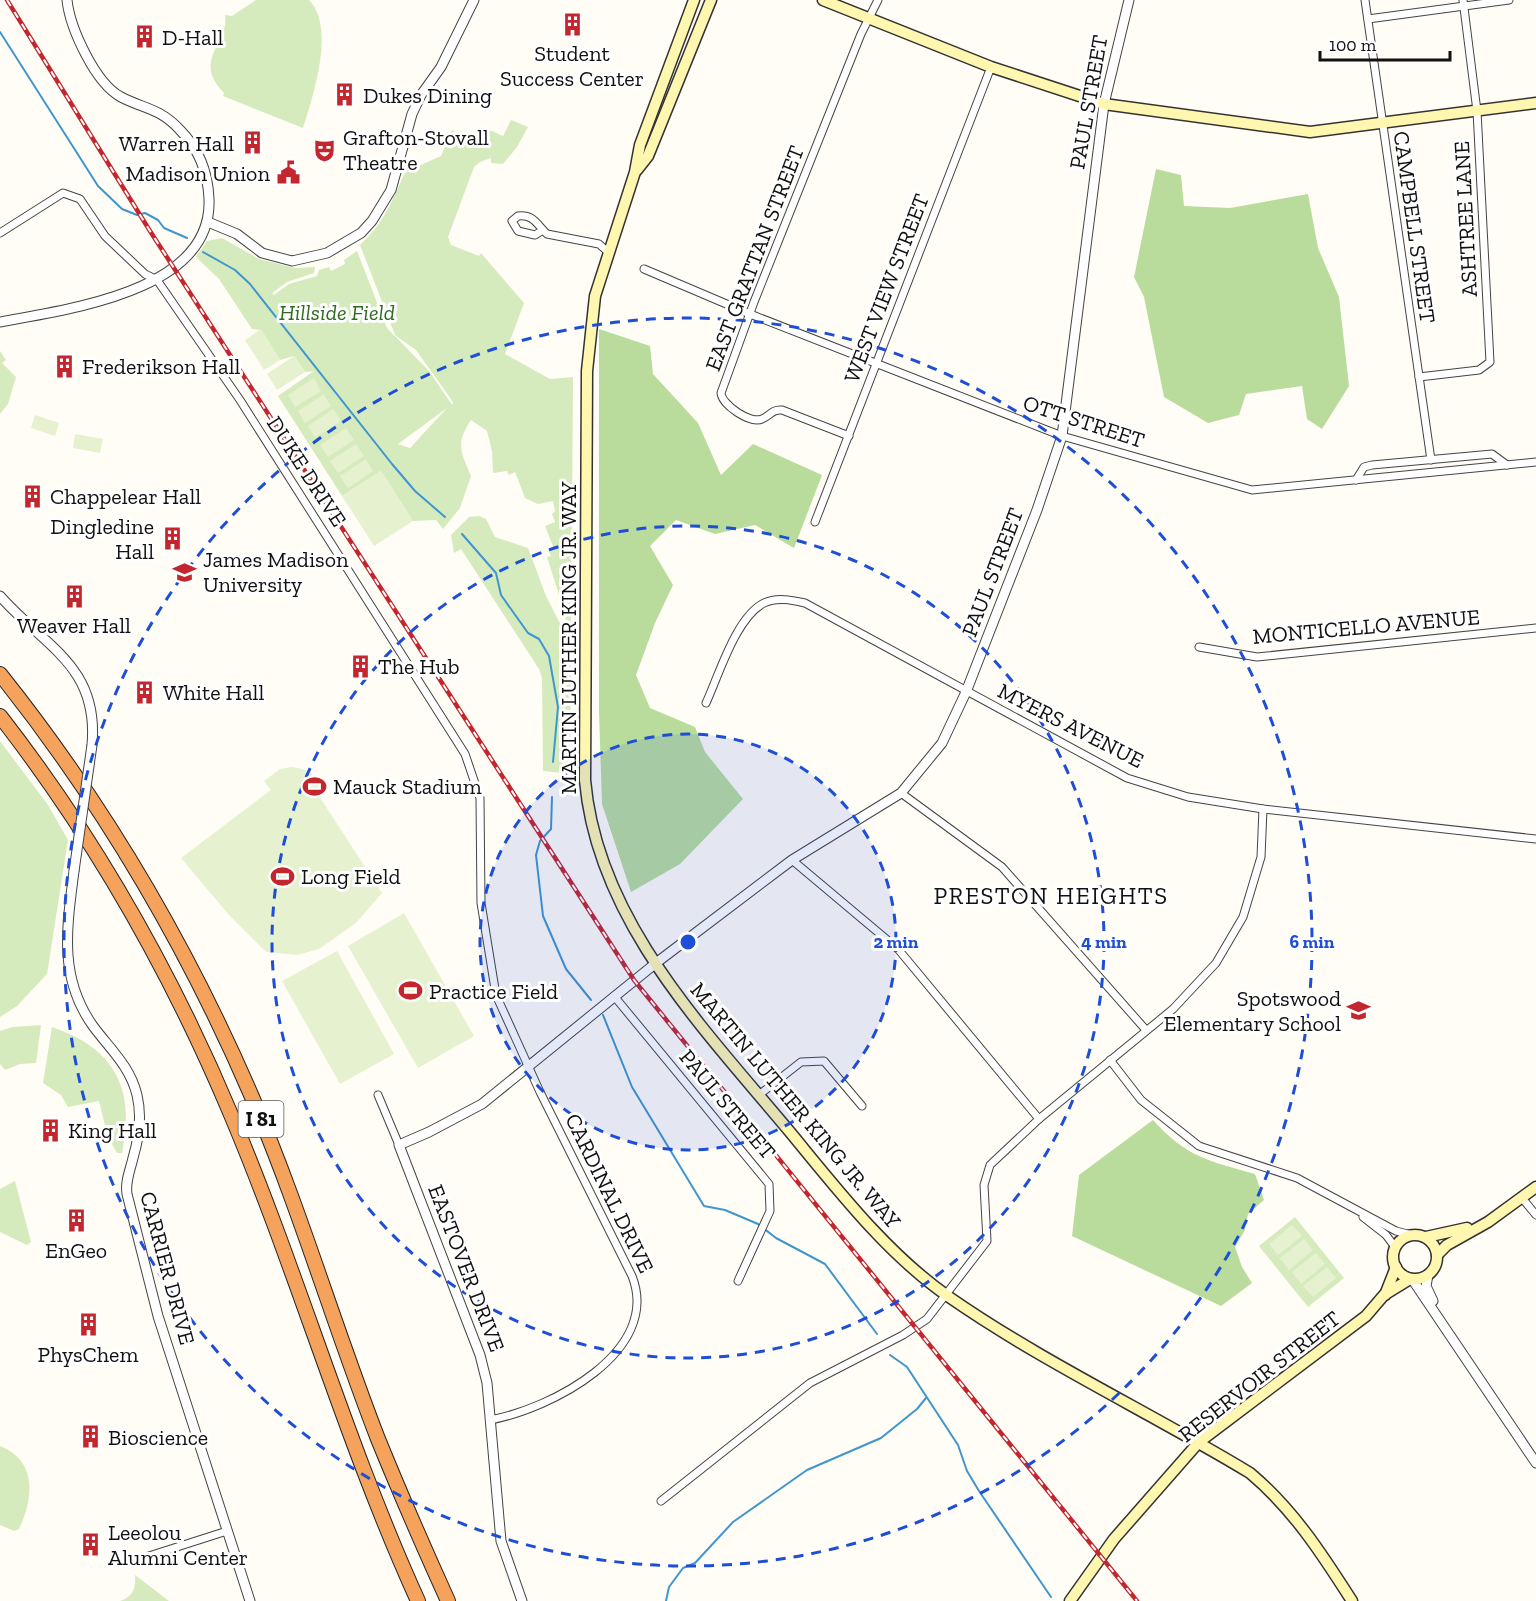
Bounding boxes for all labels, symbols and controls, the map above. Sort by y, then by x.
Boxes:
building icon: Student Success Center [559,11,585,37]
building icon: D-Hall [131,24,157,50]
place label: D-Hall [162,24,223,51]
scale bar [1320,24,1450,62]
street label: PAUL STREET [1063,33,1114,171]
text: 100 m [1329,34,1377,56]
place label: Student Success Center [500,40,644,92]
building icon: Dukes Dining [332,82,358,108]
place label: Dukes Dining [363,82,492,109]
place label: Grafton-Stovall Theatre [343,124,489,176]
street label: CAMPBELL STREET [1388,129,1441,325]
place label: Warren Hall [119,130,234,157]
building icon: Warren Hall [239,130,265,156]
theatre icon: Grafton-Stovall Theatre [312,137,338,163]
street label: ASHTREE LANE [1448,140,1483,298]
street label: EAST GRATTAN STREET [699,141,810,375]
place label: Madison Union [126,160,270,187]
public building icon: Madison Union [275,160,301,186]
street label: WEST VIEW STREET [838,190,935,387]
park label: Hillside Field [279,299,395,326]
building icon: Frederikson Hall [51,353,77,379]
place label: Frederikson Hall [82,353,241,380]
street label: OTT STREET [1020,389,1148,454]
street label: DUKE DRIVE [261,411,352,532]
street label: MARTIN LUTHER KING JR. WAY [555,481,582,795]
building icon: Chappelear Hall [19,483,45,509]
place label: Chappelear Hall [50,483,201,510]
street label: PAUL STREET [956,504,1029,640]
place label: Dingledine Hall [50,513,154,565]
building icon: Dingledine Hall [159,526,185,552]
place label: James Madison University [203,546,349,598]
school or university icon: James Madison University [172,559,198,585]
building icon: Weaver Hall [61,583,87,609]
street label: MONTICELLO AVENUE [1251,603,1481,650]
place label: Weaver Hall [17,612,131,639]
building icon: The Hub [347,653,373,679]
place label: The Hub [378,653,460,680]
street label: MYERS AVENUE [993,677,1148,774]
building icon: White Hall [132,679,158,705]
place label: White Hall [163,679,264,706]
sports icon: Mauck Stadium [302,773,328,799]
place label: Mauck Stadium [333,773,482,800]
sports icon: Long Field [270,863,296,889]
place label: Long Field [301,863,401,890]
district label: PRESTON HEIGHTS [934,881,1168,910]
text: 2 min [874,931,919,953]
text: 4 min [1081,931,1127,953]
text: 6 min [1290,931,1335,953]
centre of rings [678,932,698,952]
street label: MARTIN LUTHER KING JR. WAY [685,977,907,1234]
sports icon: Practice Field [398,978,424,1004]
place label: Practice Field [429,978,558,1005]
place label: Spotswood Elementary School [1164,985,1341,1037]
school or university icon: Spotswood Elementary School [1346,998,1372,1024]
street label: PAUL STREET [674,1044,782,1165]
road number: I 81 [238,1101,284,1137]
street label: CARDINAL DRIVE [559,1109,660,1277]
building icon: King Hall [37,1117,63,1143]
place label: King Hall [68,1117,157,1144]
street label: EASTOVER DRIVE [422,1181,511,1356]
street label: CARRIER DRIVE [134,1189,201,1348]
building icon: EnGeo [63,1208,89,1234]
place label: EnGeo [45,1237,107,1264]
street label: RESERVOIR STREET [1173,1305,1346,1448]
building icon: PhysChem [75,1312,101,1338]
place label: PhysChem [38,1341,138,1368]
building icon: Bioscience [77,1424,103,1450]
place label: Bioscience [108,1424,208,1451]
place label: Leeolou Alumni Center [108,1519,248,1571]
building icon: Leeolou Alumni Center [77,1532,103,1558]

